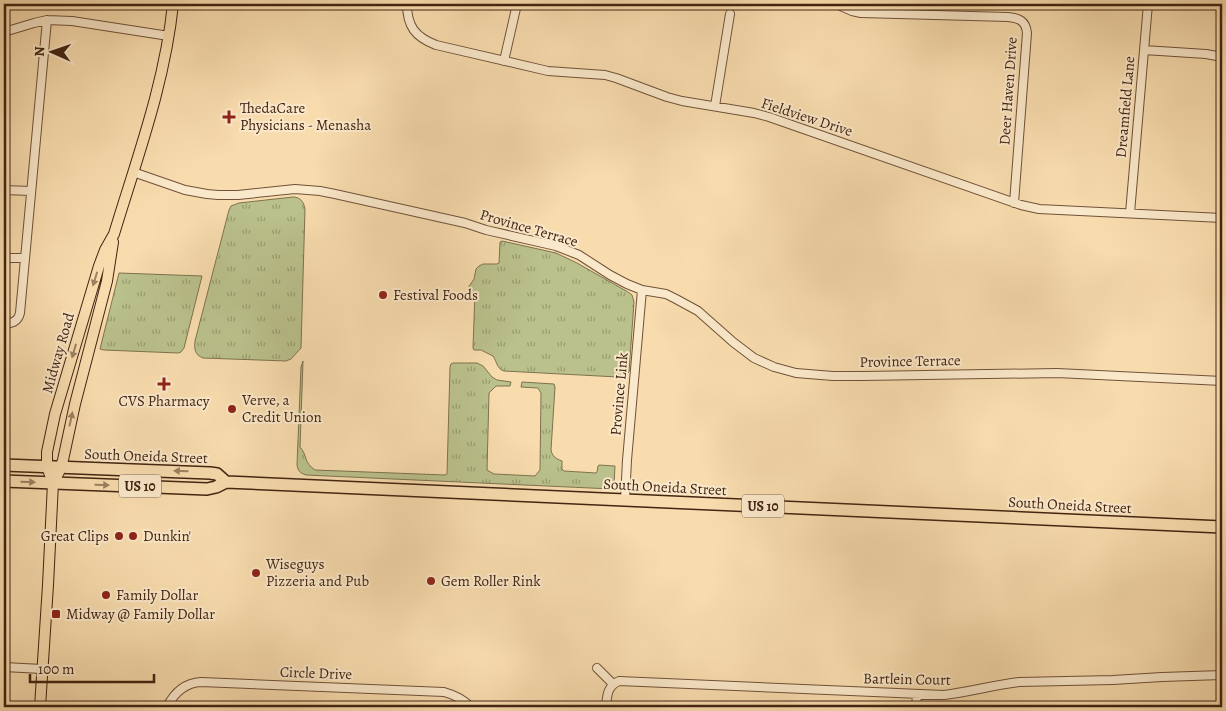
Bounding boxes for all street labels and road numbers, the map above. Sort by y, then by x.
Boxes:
street label: Deer Haven Drive [994,36,1022,146]
street label: Dreamfield Lane [1111,55,1139,159]
street label: Fieldview Drive [759,93,855,141]
street label: Province Terrace [478,204,581,252]
street label: Midway Road [37,310,79,396]
street label: Province Terrace [859,350,961,372]
street label: Province Link [605,351,633,436]
street label: South Oneida Street [84,444,208,468]
road number: US 10 [119,474,161,498]
street label: South Oneida Street [603,474,727,500]
street label: South Oneida Street [1008,492,1132,518]
road number: US 10 [742,494,784,518]
street label: Circle Drive [280,662,353,684]
street label: Bartlein Court [863,668,951,690]

